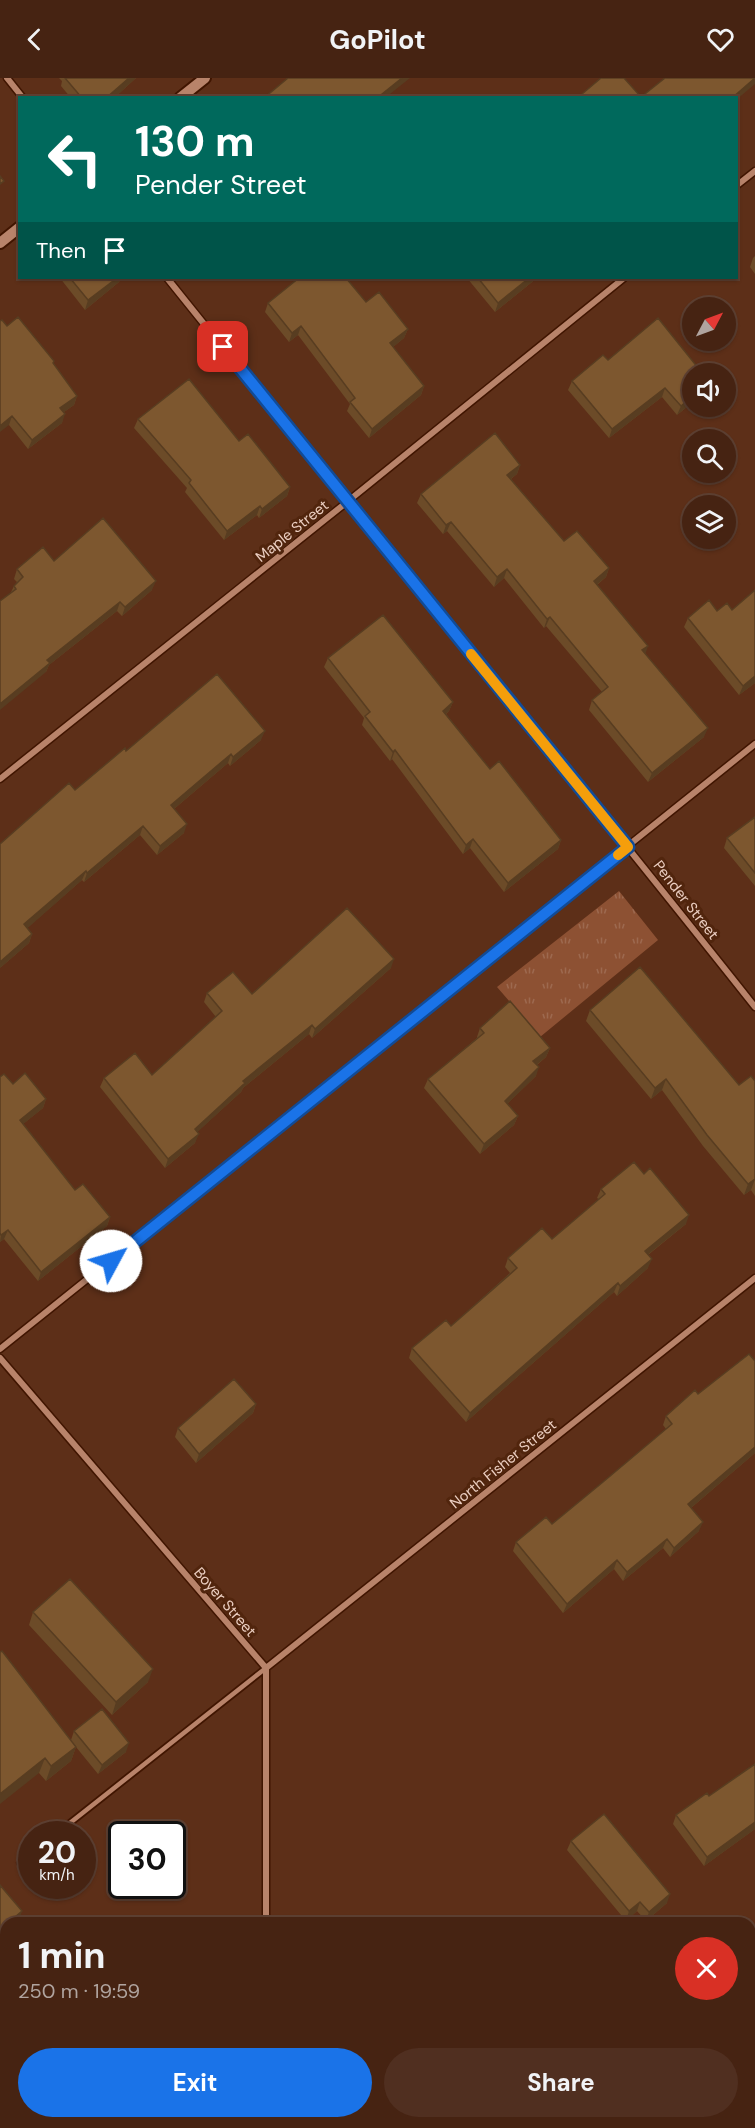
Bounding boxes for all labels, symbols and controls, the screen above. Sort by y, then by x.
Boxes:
text: GoPilot [329,22,426,57]
icon: back [18,23,51,56]
icon: heart [704,23,737,56]
text: 130 m [135,114,255,169]
icon: left [36,120,114,198]
text: Pender Street [135,167,307,202]
icon: arrive [98,234,131,267]
text: Then [36,236,86,265]
north arrow [682,297,736,351]
map controls [682,297,736,549]
pin [197,321,248,372]
icon: arrive [206,330,239,363]
button: sound [682,363,736,417]
button: search [682,429,736,483]
street label: Maple Street [251,495,333,567]
button: layers [682,495,736,549]
street label: Pender Street [649,856,723,944]
position arrow [79,1229,143,1293]
street label: North Fisher Street [446,1415,561,1513]
street label: Boyer Street [189,1563,261,1641]
speed limit sign: 30 [108,1821,186,1899]
text: 20 [38,1833,76,1872]
text: km/h [39,1865,75,1885]
text: 1 min [18,1932,106,1979]
button: close [675,1937,738,2000]
text: 250 m · 19:59 [18,1978,140,2004]
button: Exit [18,2048,372,2117]
button: Share [384,2048,738,2117]

